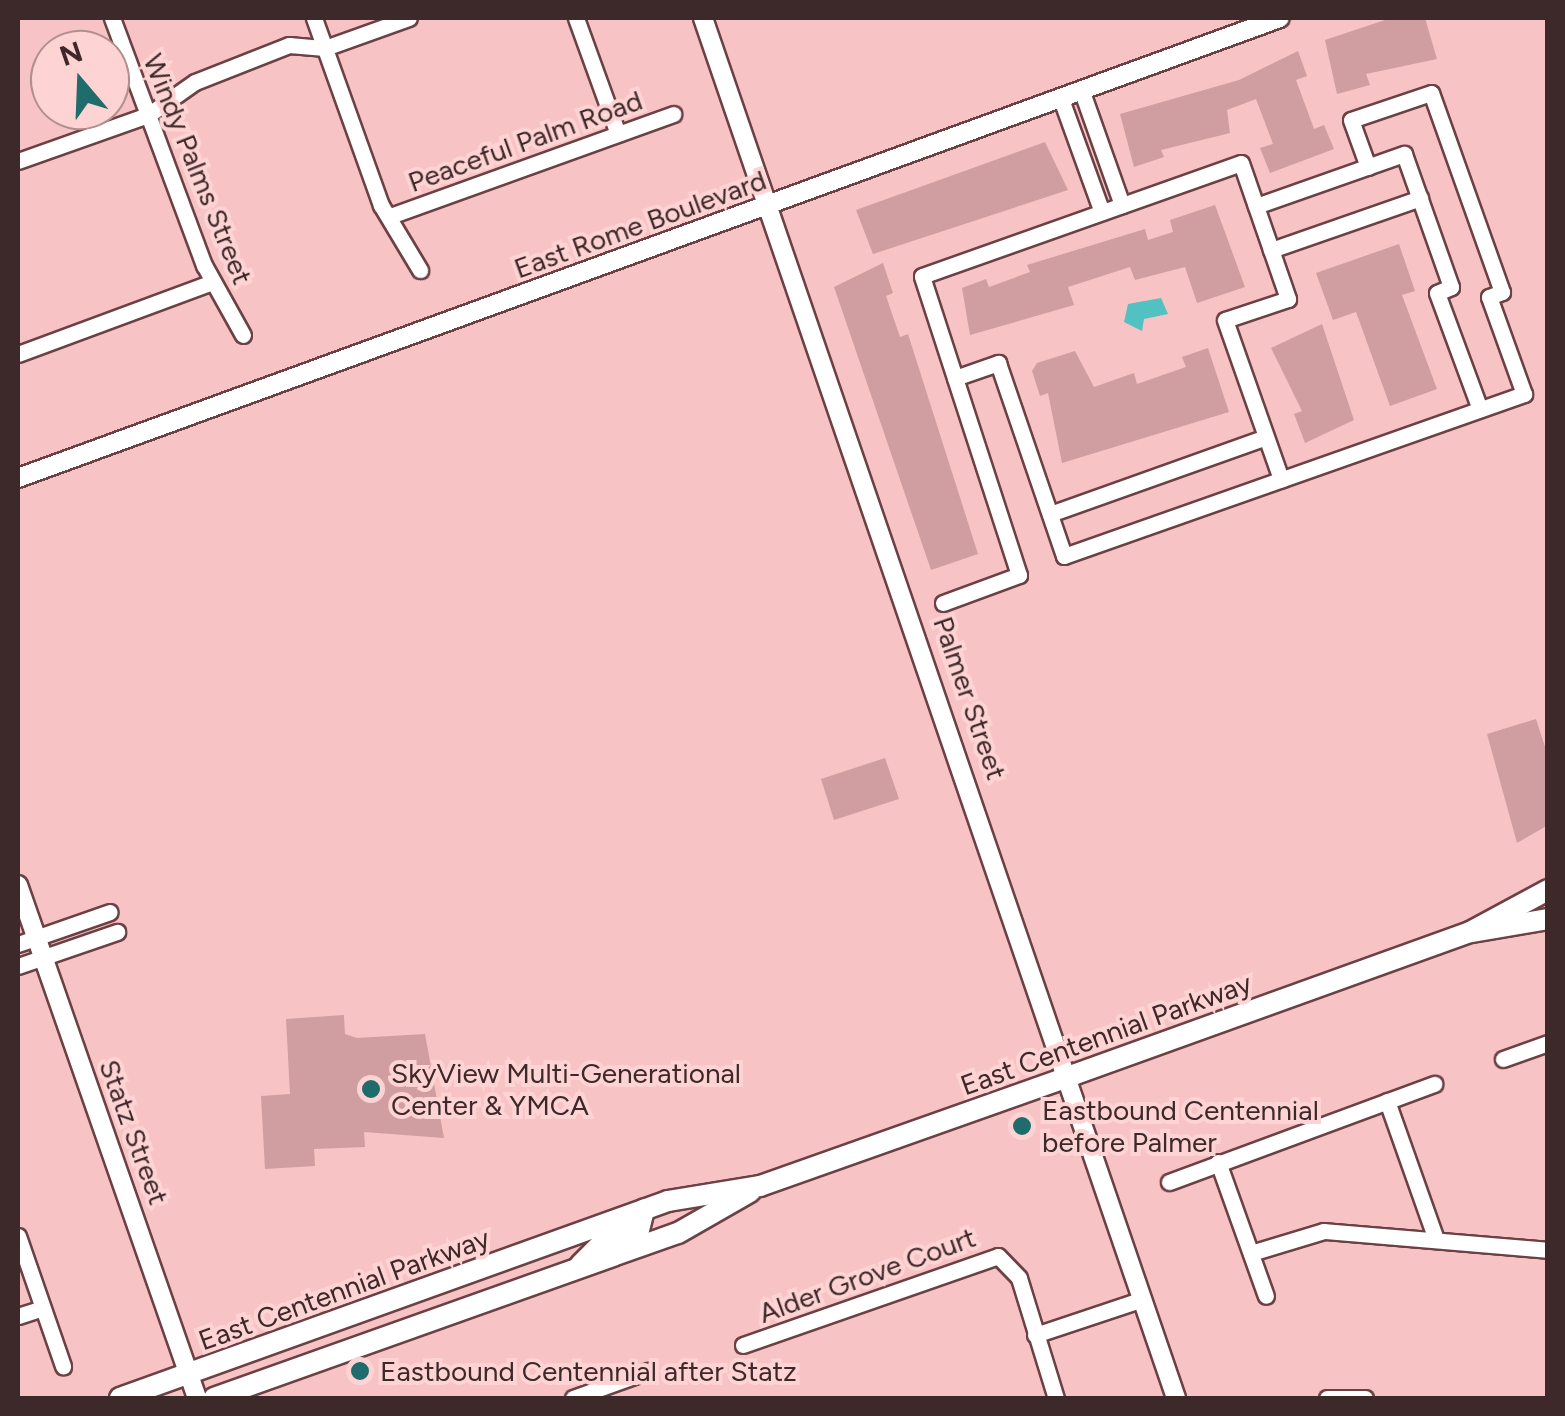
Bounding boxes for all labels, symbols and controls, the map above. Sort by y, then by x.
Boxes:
north arrow [30,30,130,130]
text: N [55,34,87,73]
street label: Windy Palms Street [136,49,260,289]
street label: Peaceful Palm Road [403,83,647,199]
street label: East Rome Boulevard [509,163,771,285]
street label: Palmer Street [926,612,1014,784]
street label: East Centennial Parkway [956,966,1256,1102]
street label: Statz Street [92,1055,176,1209]
place label: SkyView Multi-Generational Center & YMCA [391,1056,741,1122]
marker: SkyView Multi-Generational Center & YMCA [360,1078,382,1100]
place label: Eastbound Centennial before Palmer [1042,1093,1319,1159]
marker: Eastbound Centennial before Palmer [1011,1115,1033,1137]
street label: Alder Grove Court [754,1220,980,1330]
street label: East Centennial Parkway [194,1221,494,1357]
place label: Eastbound Centennial after Statz [380,1354,797,1388]
marker: Eastbound Centennial after Statz [349,1360,371,1382]

